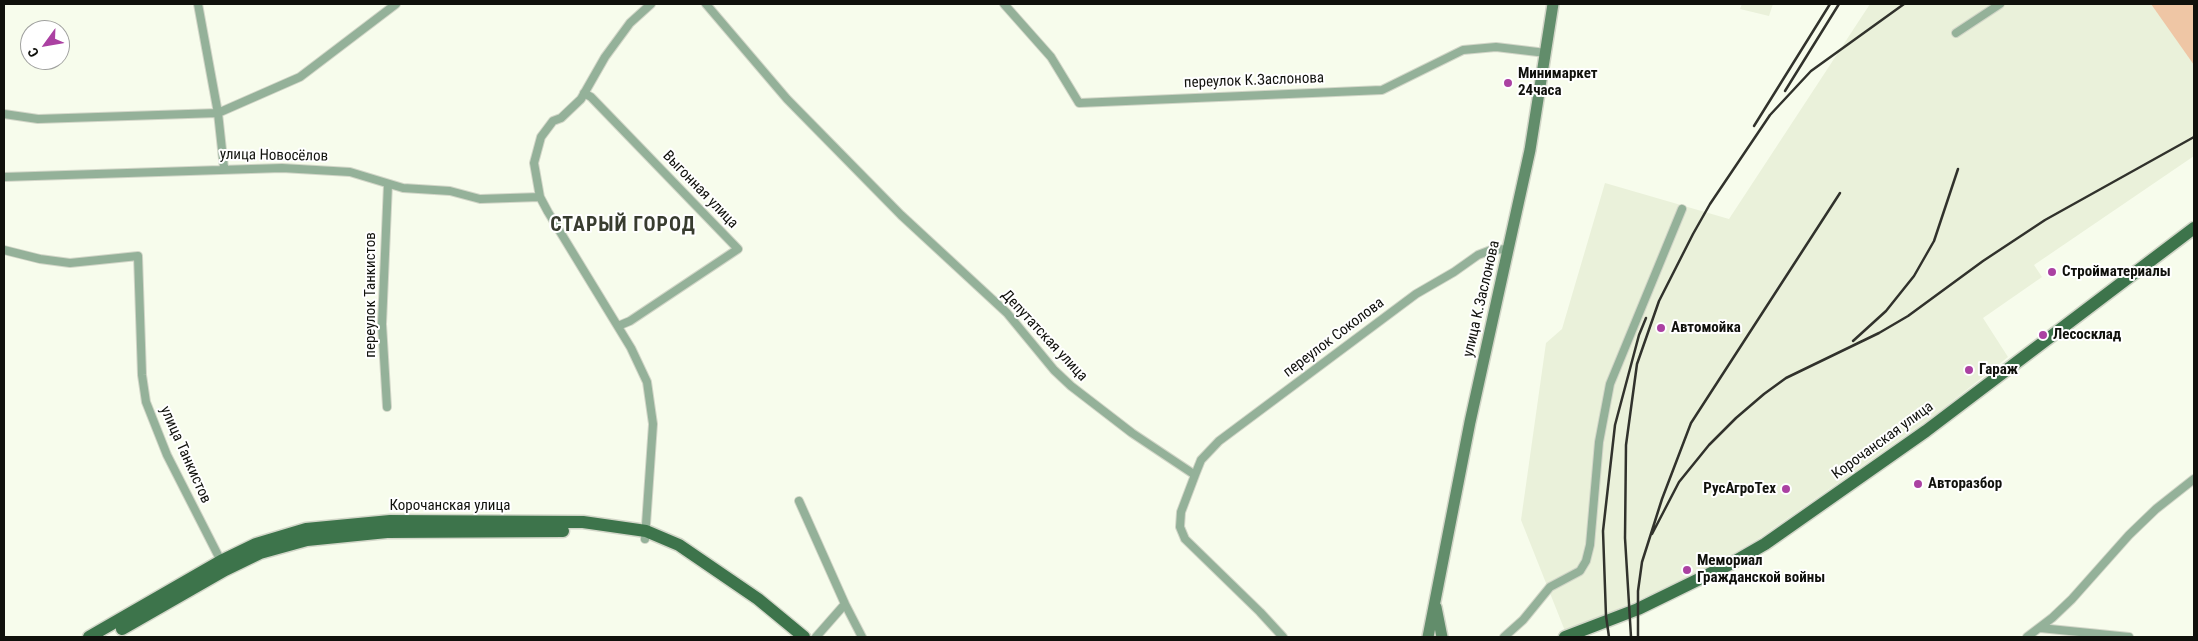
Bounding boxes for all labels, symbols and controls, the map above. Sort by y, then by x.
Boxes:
north arrow [20,20,70,70]
text: С [24,45,42,60]
place label: Минимаркет 24часа [1518,65,1598,100]
street label: переулок К.Заслонова [1184,70,1324,92]
marker: Минимаркет 24часа [1502,77,1514,89]
street label: улица Новосёлов [220,146,328,166]
street label: Выгонная улица [659,148,741,232]
district label: СТАРЫЙ ГОРОД [549,214,697,238]
street label: переулок Танкистов [362,232,380,358]
street label: улица К.Заслонова [1460,239,1504,359]
place label: Стройматериалы [2062,263,2171,281]
marker: Стройматериалы [2046,266,2058,278]
street label: Депутатская улица [997,287,1091,385]
street label: переулок Соколова [1280,294,1388,382]
place label: Автомойка [1671,319,1741,337]
marker: Автомойка [1655,322,1667,334]
place label: Лесосклад [2053,326,2121,344]
marker: Лесосклад [2037,329,2049,341]
place label: Гараж [1979,361,2018,379]
marker: Гараж [1963,364,1975,376]
street label: Корочанская улица [1829,398,1937,484]
street label: улица Танкистов [156,404,214,506]
place label: Авторазбор [1928,475,2002,493]
marker: Авторазбор [1912,478,1924,490]
place label: РусАгроТех [1703,480,1776,498]
marker: РусАгроТех [1780,483,1792,495]
street label: Корочанская улица [390,497,510,515]
place label: Мемориал Гражданской войны [1697,552,1825,587]
marker: Мемориал Гражданской войны [1681,564,1693,576]

